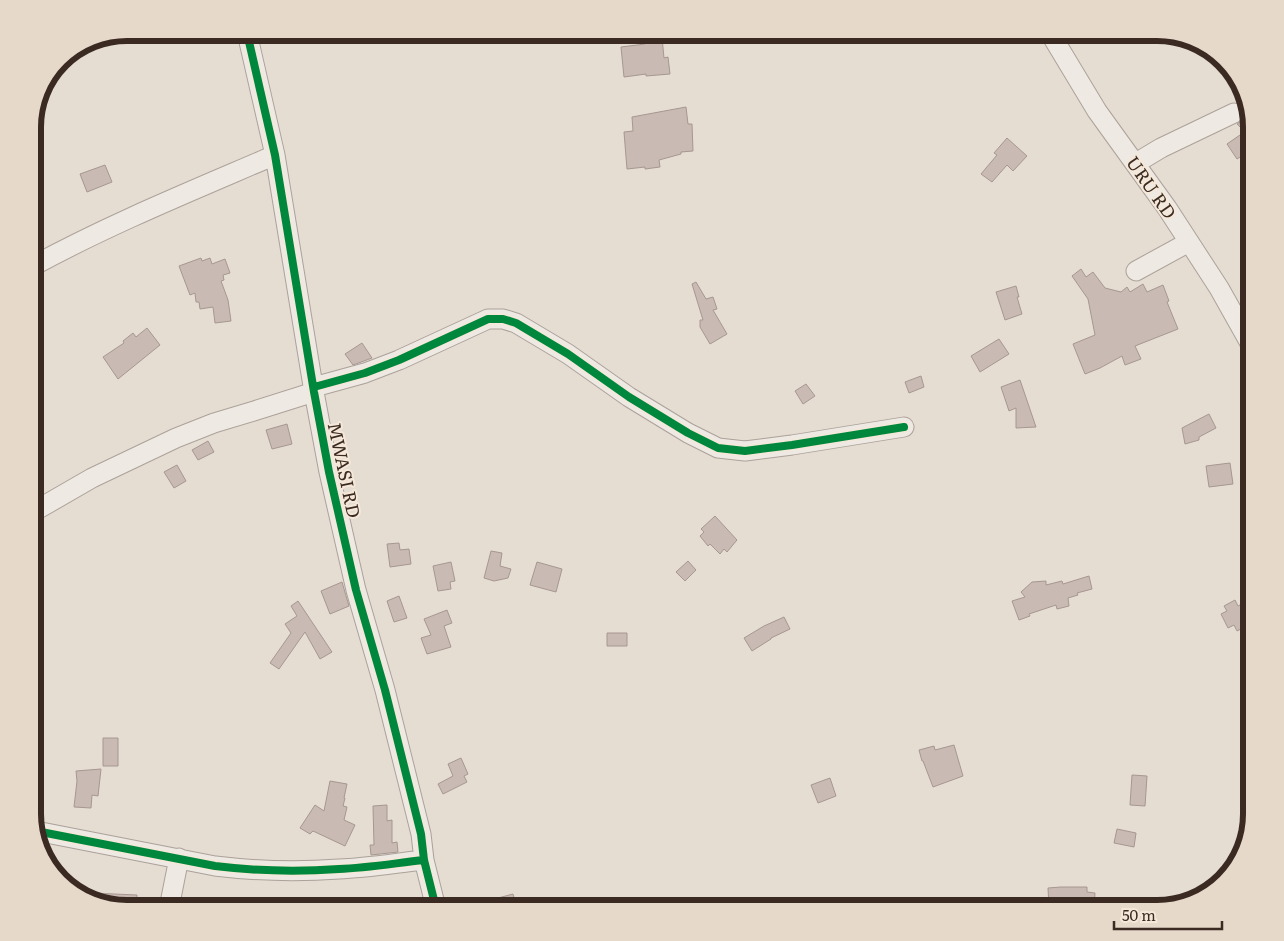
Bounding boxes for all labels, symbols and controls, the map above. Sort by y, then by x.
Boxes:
street label: URU RD [1120,150,1184,224]
street label: MWASI RD [322,420,368,520]
scale bar [1114,898,1222,930]
text: 50 m [1122,903,1156,926]

